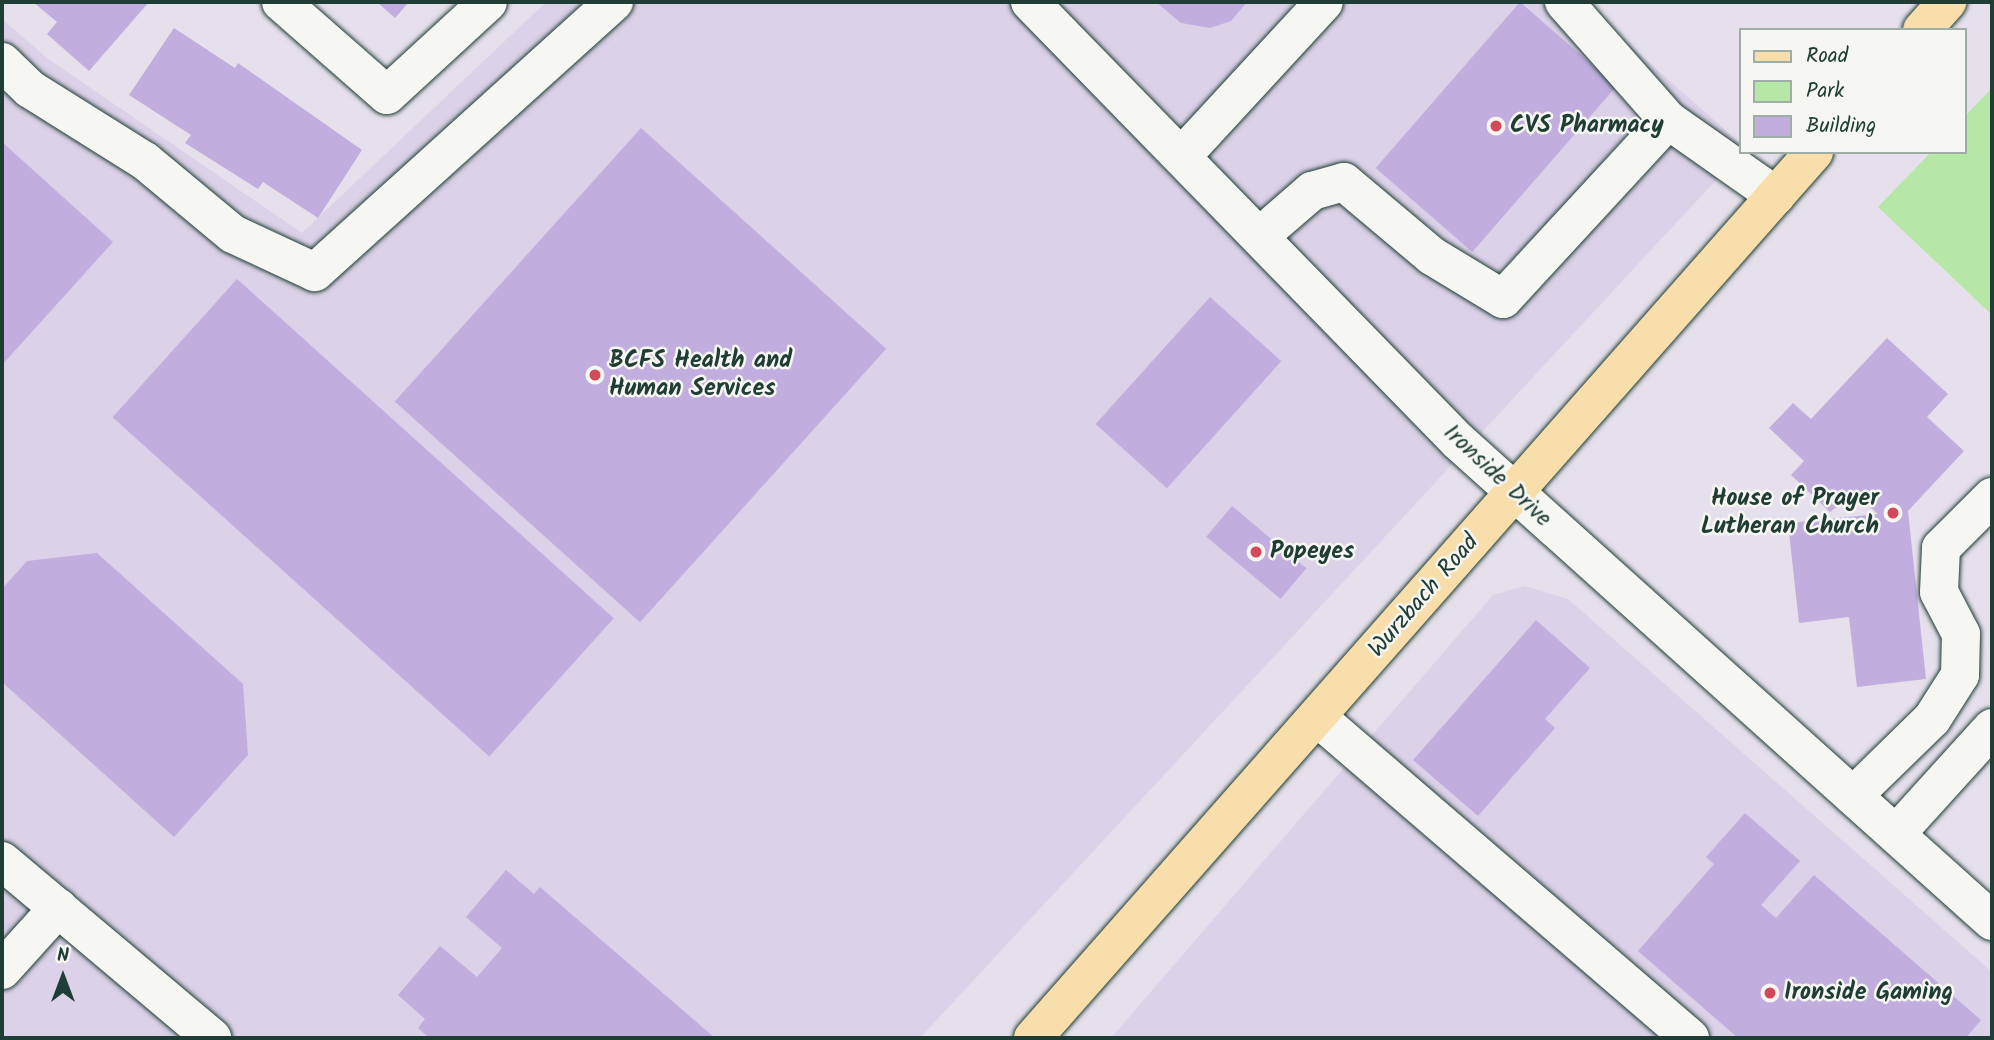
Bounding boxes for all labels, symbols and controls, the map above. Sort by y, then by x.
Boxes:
legend [1738,28,1966,154]
text: Road [1806,40,1848,73]
text: Park [1806,75,1844,108]
text: Building [1806,110,1876,143]
place label: CVS Pharmacy [1510,112,1664,140]
marker: CVS Pharmacy [1488,118,1504,134]
place label: BCFS Health and Human Services [609,347,792,403]
marker: BCFS Health and Human Services [587,367,603,383]
street label: Ironside Drive [1437,419,1557,533]
place label: House of Prayer Lutheran Church [1701,485,1879,541]
marker: House of Prayer Lutheran Church [1885,505,1901,521]
street label: Wurzbach Road [1363,528,1485,664]
place label: Popeyes [1270,538,1354,566]
marker: Popeyes [1248,544,1264,560]
text: N [57,941,69,971]
north arrow [28,942,98,1012]
place label: Ironside Gaming [1784,979,1953,1007]
marker: Ironside Gaming [1762,985,1778,1001]

